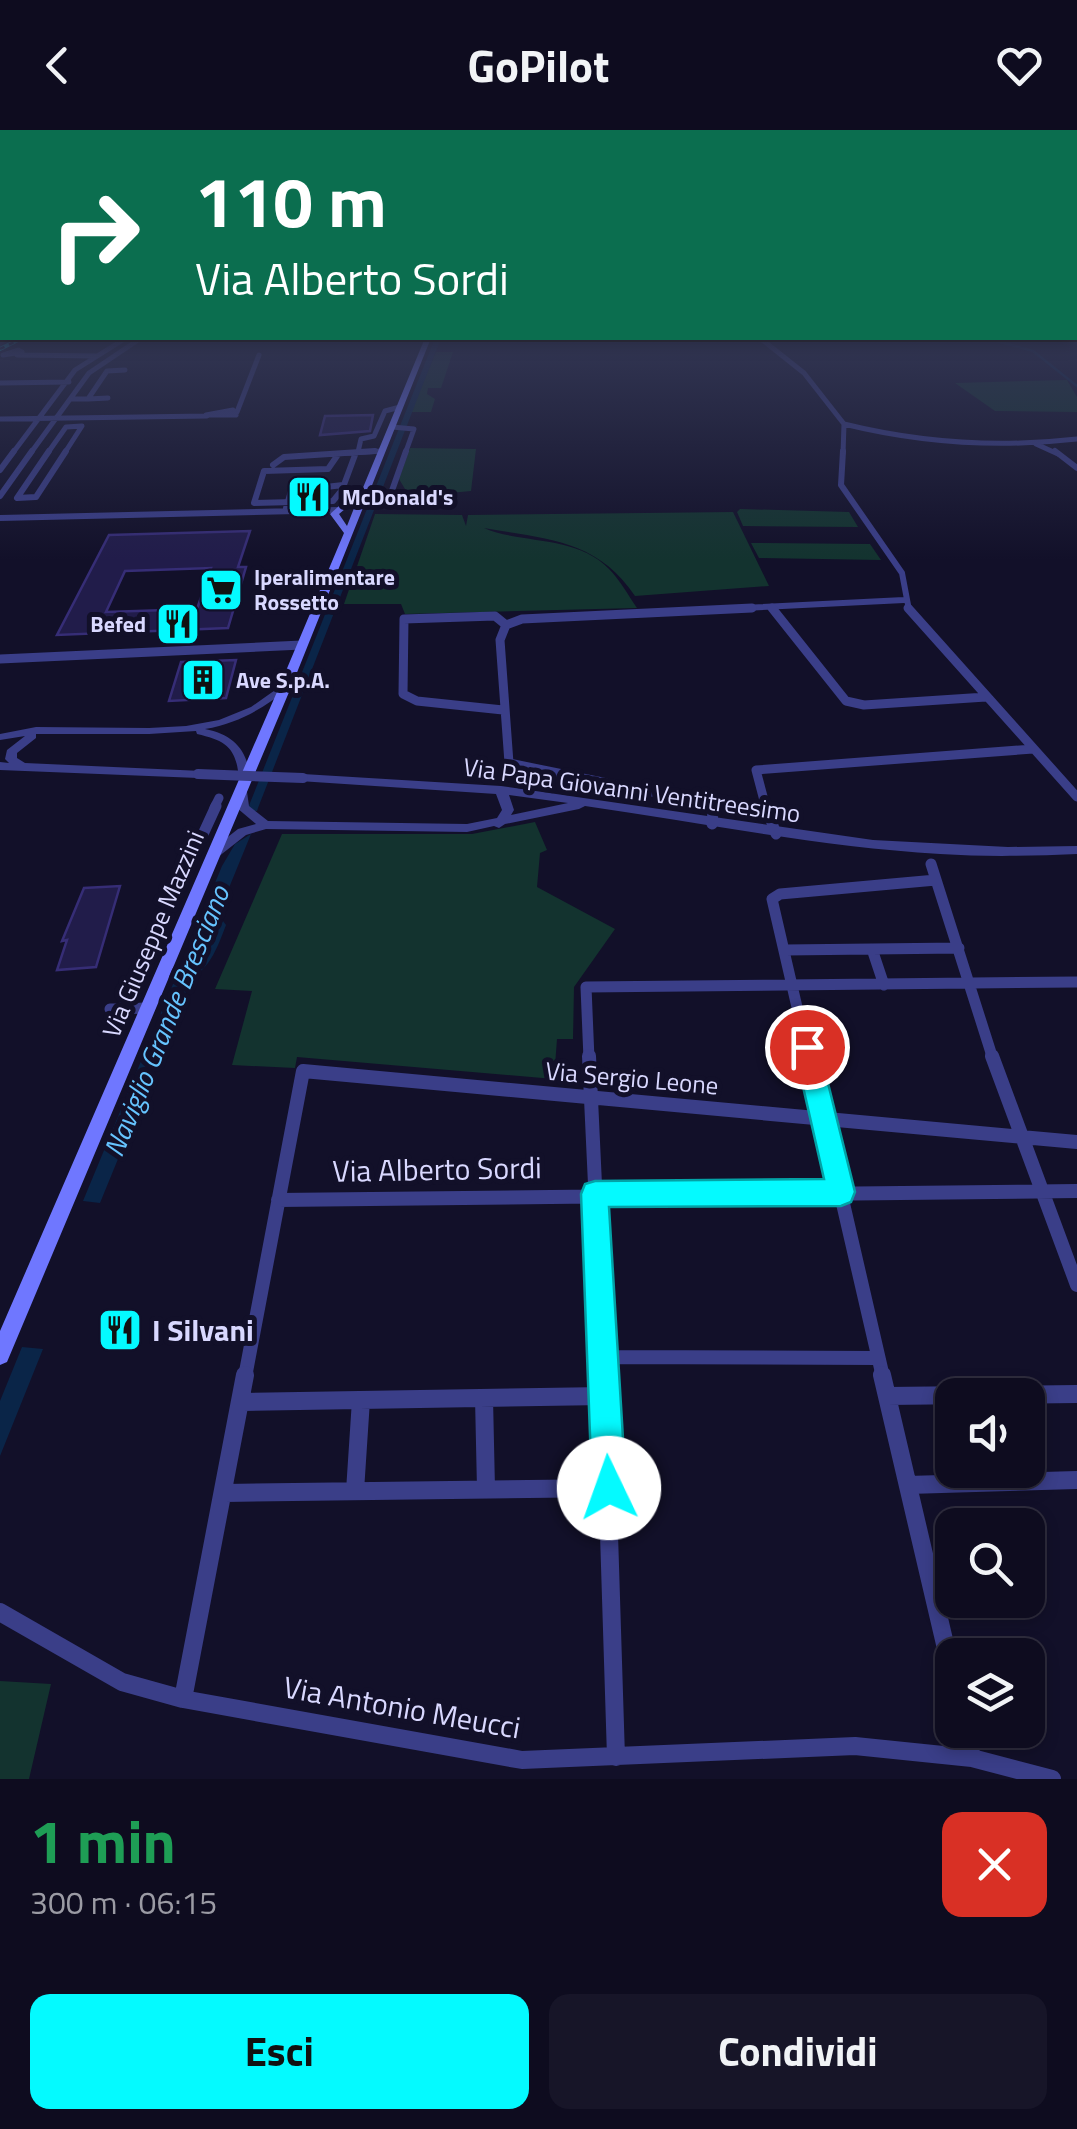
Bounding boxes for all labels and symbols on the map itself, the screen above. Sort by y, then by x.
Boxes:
restaurant icon: McDonald's [286,474,332,520]
place label: McDonald's [342,480,453,514]
place label: Iperalimentare Rossetto [254,560,395,619]
supermarket icon: Iperalimentare Rossetto [198,567,244,613]
restaurant icon: Befed [155,601,201,647]
place label: Befed [90,607,146,641]
building icon: Ave S.p.A. [180,657,226,703]
place label: Ave S.p.A. [236,663,330,697]
street label: Via Papa Giovanni Ventitreesimo [461,748,803,832]
street label: Via Giuseppe Mazzini [92,825,214,1043]
water label: Naviglio Grande Bresciano [92,878,240,1163]
pin [765,1005,850,1090]
street label: Via Sergio Leone [544,1052,720,1104]
street label: Via Alberto Sordi [332,1144,542,1194]
restaurant icon: I Silvani [97,1307,143,1353]
place label: I Silvani [152,1307,254,1353]
position arrow [557,1436,661,1540]
street label: Via Antonio Meucci [280,1664,524,1750]

